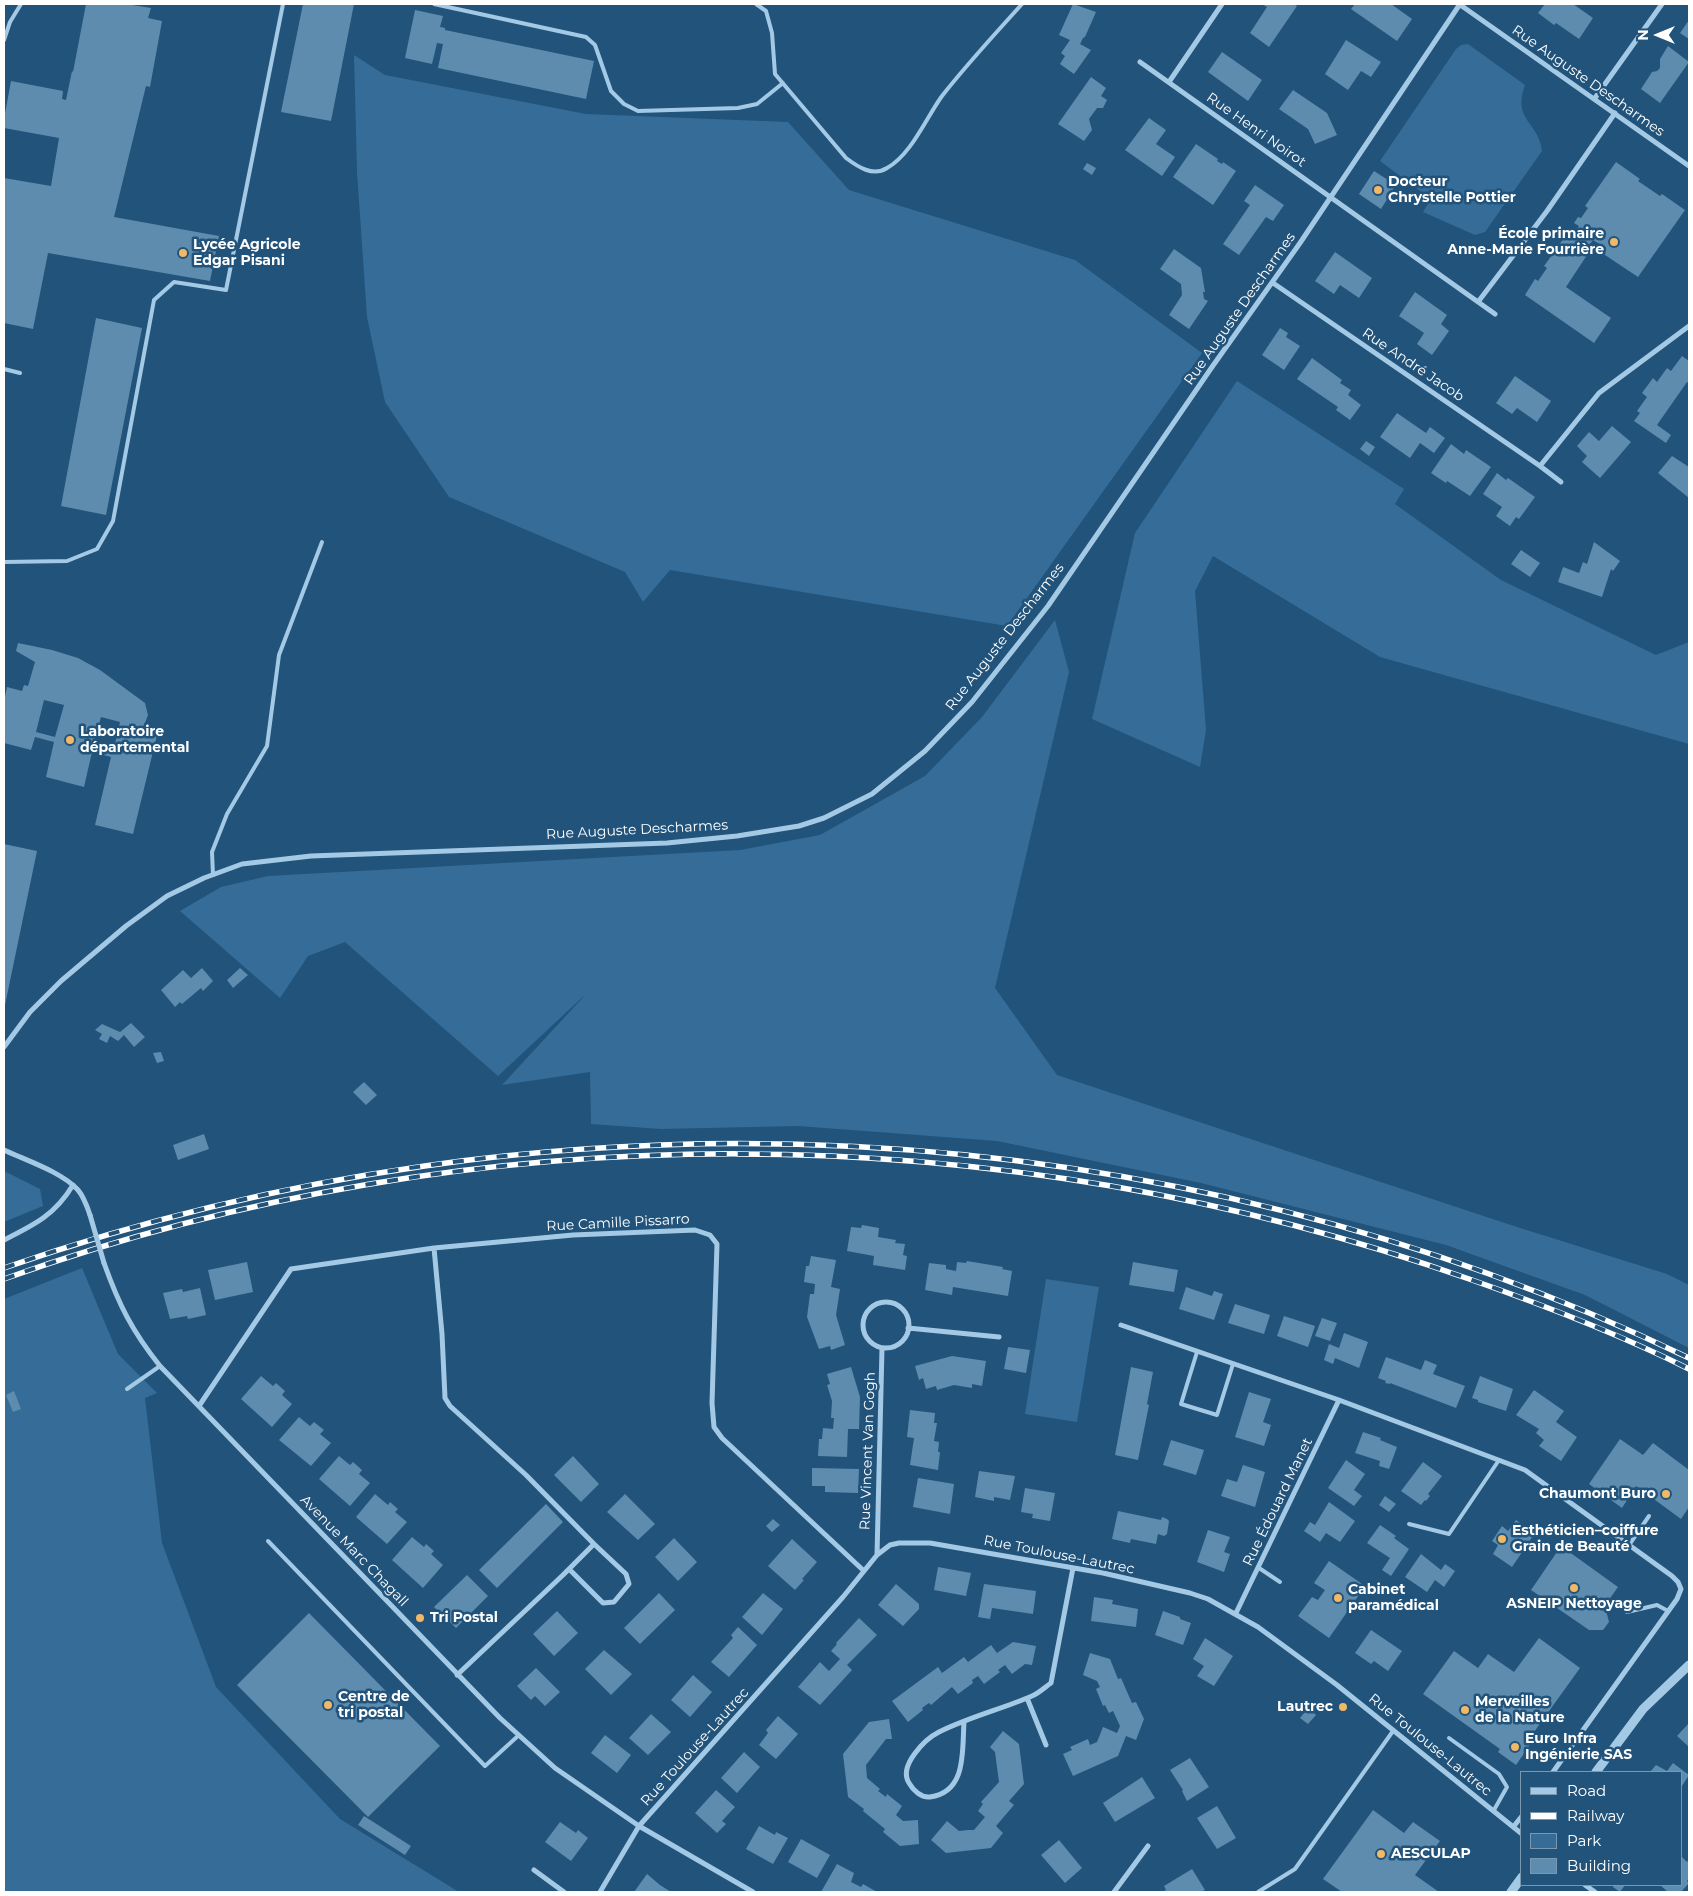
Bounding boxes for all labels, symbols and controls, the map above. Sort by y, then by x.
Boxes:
north arrow [1633,10,1683,60]
street label: Rue Auguste Descharmes [1509,22,1667,140]
text: N [1634,29,1652,41]
street label: Rue Henri Noirot [1203,89,1309,171]
place label: Docteur Chrystelle Pottier [1388,174,1516,206]
marker: Docteur Chrystelle Pottier [1372,184,1384,196]
place label: École primaire Anne-Marie Fourrière [1447,226,1604,258]
street label: Rue Auguste Descharmes [1181,230,1299,388]
marker: École primaire Anne-Marie Fourrière [1608,236,1620,248]
place label: Lycée Agricole Edgar Pisani [193,237,300,270]
marker: Lycée Agricole Edgar Pisani [177,247,189,259]
street label: Rue André Jacob [1359,325,1467,405]
street label: Rue Auguste Descharmes [942,560,1068,714]
place label: Laboratoire départemental [80,724,190,756]
marker: Laboratoire départemental [64,734,76,746]
street label: Rue Auguste Descharmes [546,817,728,843]
street label: Rue Camille Pissarro [546,1211,690,1235]
street label: Rue Vincent Van Gogh [857,1372,879,1530]
street label: Rue Édouard Manet [1240,1435,1316,1569]
place label: Chaumont Buro [1539,1486,1656,1502]
marker: Chaumont Buro [1660,1488,1672,1500]
street label: Avenue Marc Chagall [297,1492,411,1610]
place label: Esthéticien–coiffure Grain de Beauté [1512,1523,1659,1555]
street label: Rue Toulouse-Lautrec [982,1532,1136,1578]
marker: Esthéticien–coiffure Grain de Beauté [1496,1533,1508,1545]
place label: Cabinet paramédical [1348,1582,1439,1614]
marker: ASNEIP Nettoyage [1568,1582,1580,1594]
marker: Cabinet paramédical [1332,1592,1344,1604]
place label: ASNEIP Nettoyage [1506,1596,1642,1612]
place label: Tri Postal [430,1610,498,1626]
marker: Tri Postal [414,1612,426,1624]
street label: Rue Toulouse-Lautrec [638,1684,752,1810]
place label: Centre de tri postal [338,1689,410,1721]
street label: Rue Toulouse-Lautrec [1365,1690,1495,1800]
place label: Merveilles de la Nature [1475,1694,1565,1726]
marker: Centre de tri postal [322,1699,334,1711]
place label: Lautrec [1277,1699,1333,1715]
marker: Lautrec [1337,1701,1349,1713]
marker: Merveilles de la Nature [1459,1704,1471,1716]
place label: Euro Infra Ingénierie SAS [1525,1731,1632,1764]
marker: Euro Infra Ingénierie SAS [1509,1741,1521,1753]
legend [1520,1771,1683,1886]
text: Road [1567,1781,1606,1800]
text: Railway [1567,1806,1624,1825]
text: Park [1567,1831,1601,1850]
place label: AESCULAP [1391,1846,1471,1862]
marker: AESCULAP [1375,1848,1387,1860]
text: Building [1567,1856,1631,1875]

